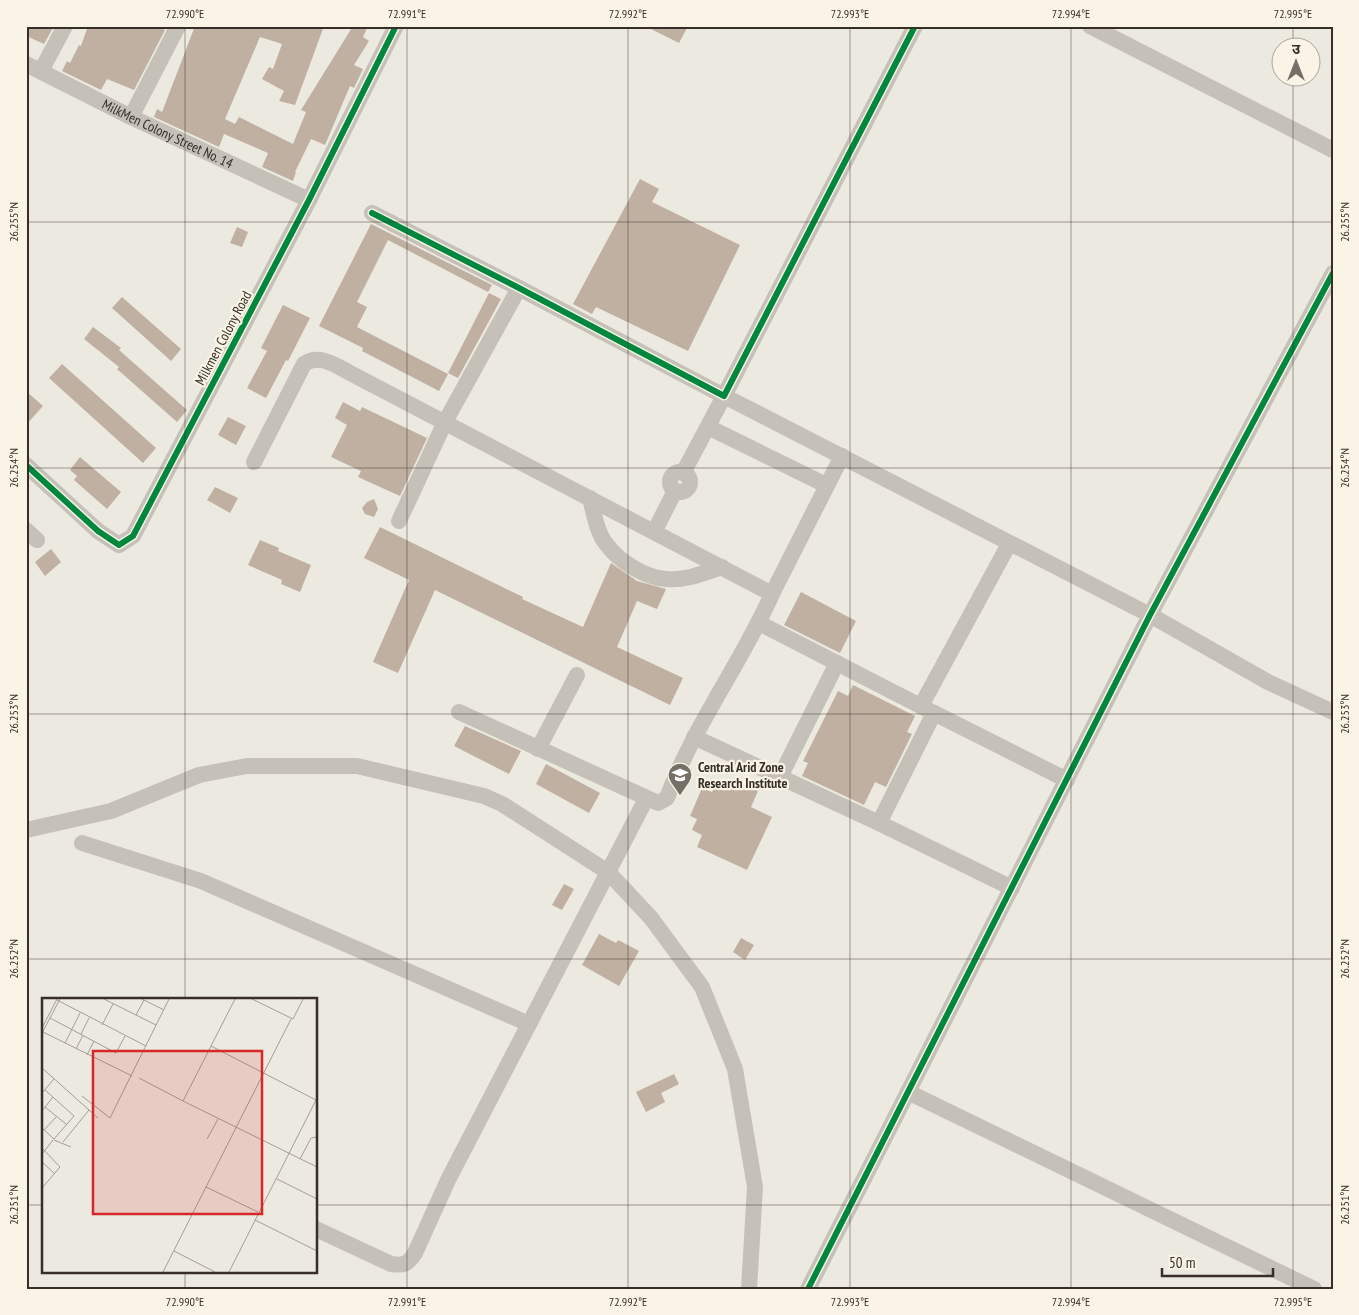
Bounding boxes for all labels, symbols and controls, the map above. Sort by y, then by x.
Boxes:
text: 72.990°E [166,6,204,21]
text: 72.991°E [388,6,426,21]
text: 72.992°E [609,6,647,21]
text: 72.993°E [831,6,869,21]
text: 72.994°E [1052,6,1090,21]
text: 72.995°E [1274,6,1312,21]
north arrow [1272,38,1322,88]
text: उ [1292,40,1301,58]
street label: MilkMen Colony Street No. 14 [99,95,237,173]
text: 26.255°N [6,202,21,242]
text: 26.255°N [1337,202,1352,242]
street label: Milkmen Colony Road [191,288,255,388]
text: 26.254°N [6,448,21,488]
text: 26.254°N [1337,448,1352,488]
text: 26.253°N [6,694,21,734]
text: 26.253°N [1337,694,1352,734]
place label: Central Arid Zone Research Institute [698,758,787,792]
school or university icon: Central Arid Zone Research Institute [667,762,693,796]
text: 26.252°N [6,939,21,979]
text: 26.252°N [1337,939,1352,979]
inset map [42,998,318,1272]
text: 26.251°N [6,1185,21,1225]
text: 26.251°N [1337,1185,1352,1225]
scale bar [1162,1245,1273,1277]
text: 50 m [1169,1253,1195,1272]
text: 72.990°E [166,1294,204,1309]
text: 72.991°E [388,1294,426,1309]
text: 72.992°E [609,1294,647,1309]
text: 72.993°E [831,1294,869,1309]
text: 72.994°E [1052,1294,1090,1309]
text: 72.995°E [1274,1294,1312,1309]

